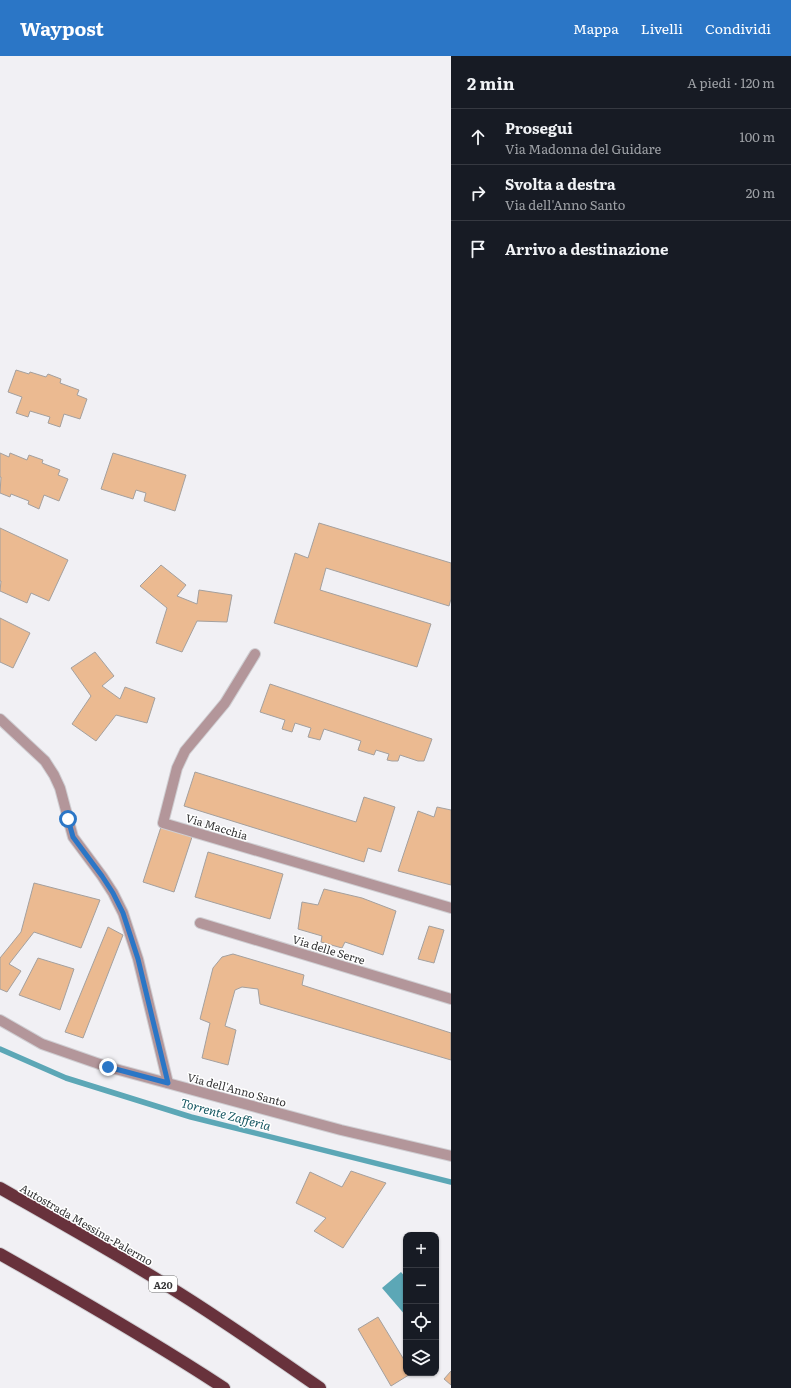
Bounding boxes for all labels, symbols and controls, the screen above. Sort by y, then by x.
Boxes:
text: Waypost [20,14,104,42]
text: Mappa [573,18,619,38]
text: Livelli [641,18,683,38]
text: Condividi [705,18,771,38]
text: 2 min [467,70,515,95]
text: A piedi · 120 m [687,73,775,92]
text: Prosegui [505,116,573,139]
icon: ahead [467,126,489,148]
text: 100 m [739,127,775,146]
text: Via Madonna del Guidare [505,139,661,158]
text: Svolta a destra [505,172,616,195]
icon: right [467,182,489,204]
text: 20 m [746,183,775,202]
text: Via dell'Anno Santo [505,195,625,214]
text: Arrivo a destinazione [505,237,669,260]
icon: arrive [467,238,489,260]
street label: Via Macchia [184,809,250,843]
route start [59,810,77,828]
street label: Via delle Serre [291,930,368,968]
route end [99,1058,117,1076]
street label: Via dell'Anno Santo [186,1068,288,1110]
water label: Torrente Zafferia [179,1093,273,1135]
street label: Autostrada Messina-Palermo [18,1179,156,1269]
map controls [403,1232,439,1376]
button: + [403,1232,439,1268]
button: − [403,1268,439,1304]
road number: A20 [149,1276,177,1292]
button: locate [403,1304,439,1340]
button: layers [403,1340,439,1376]

